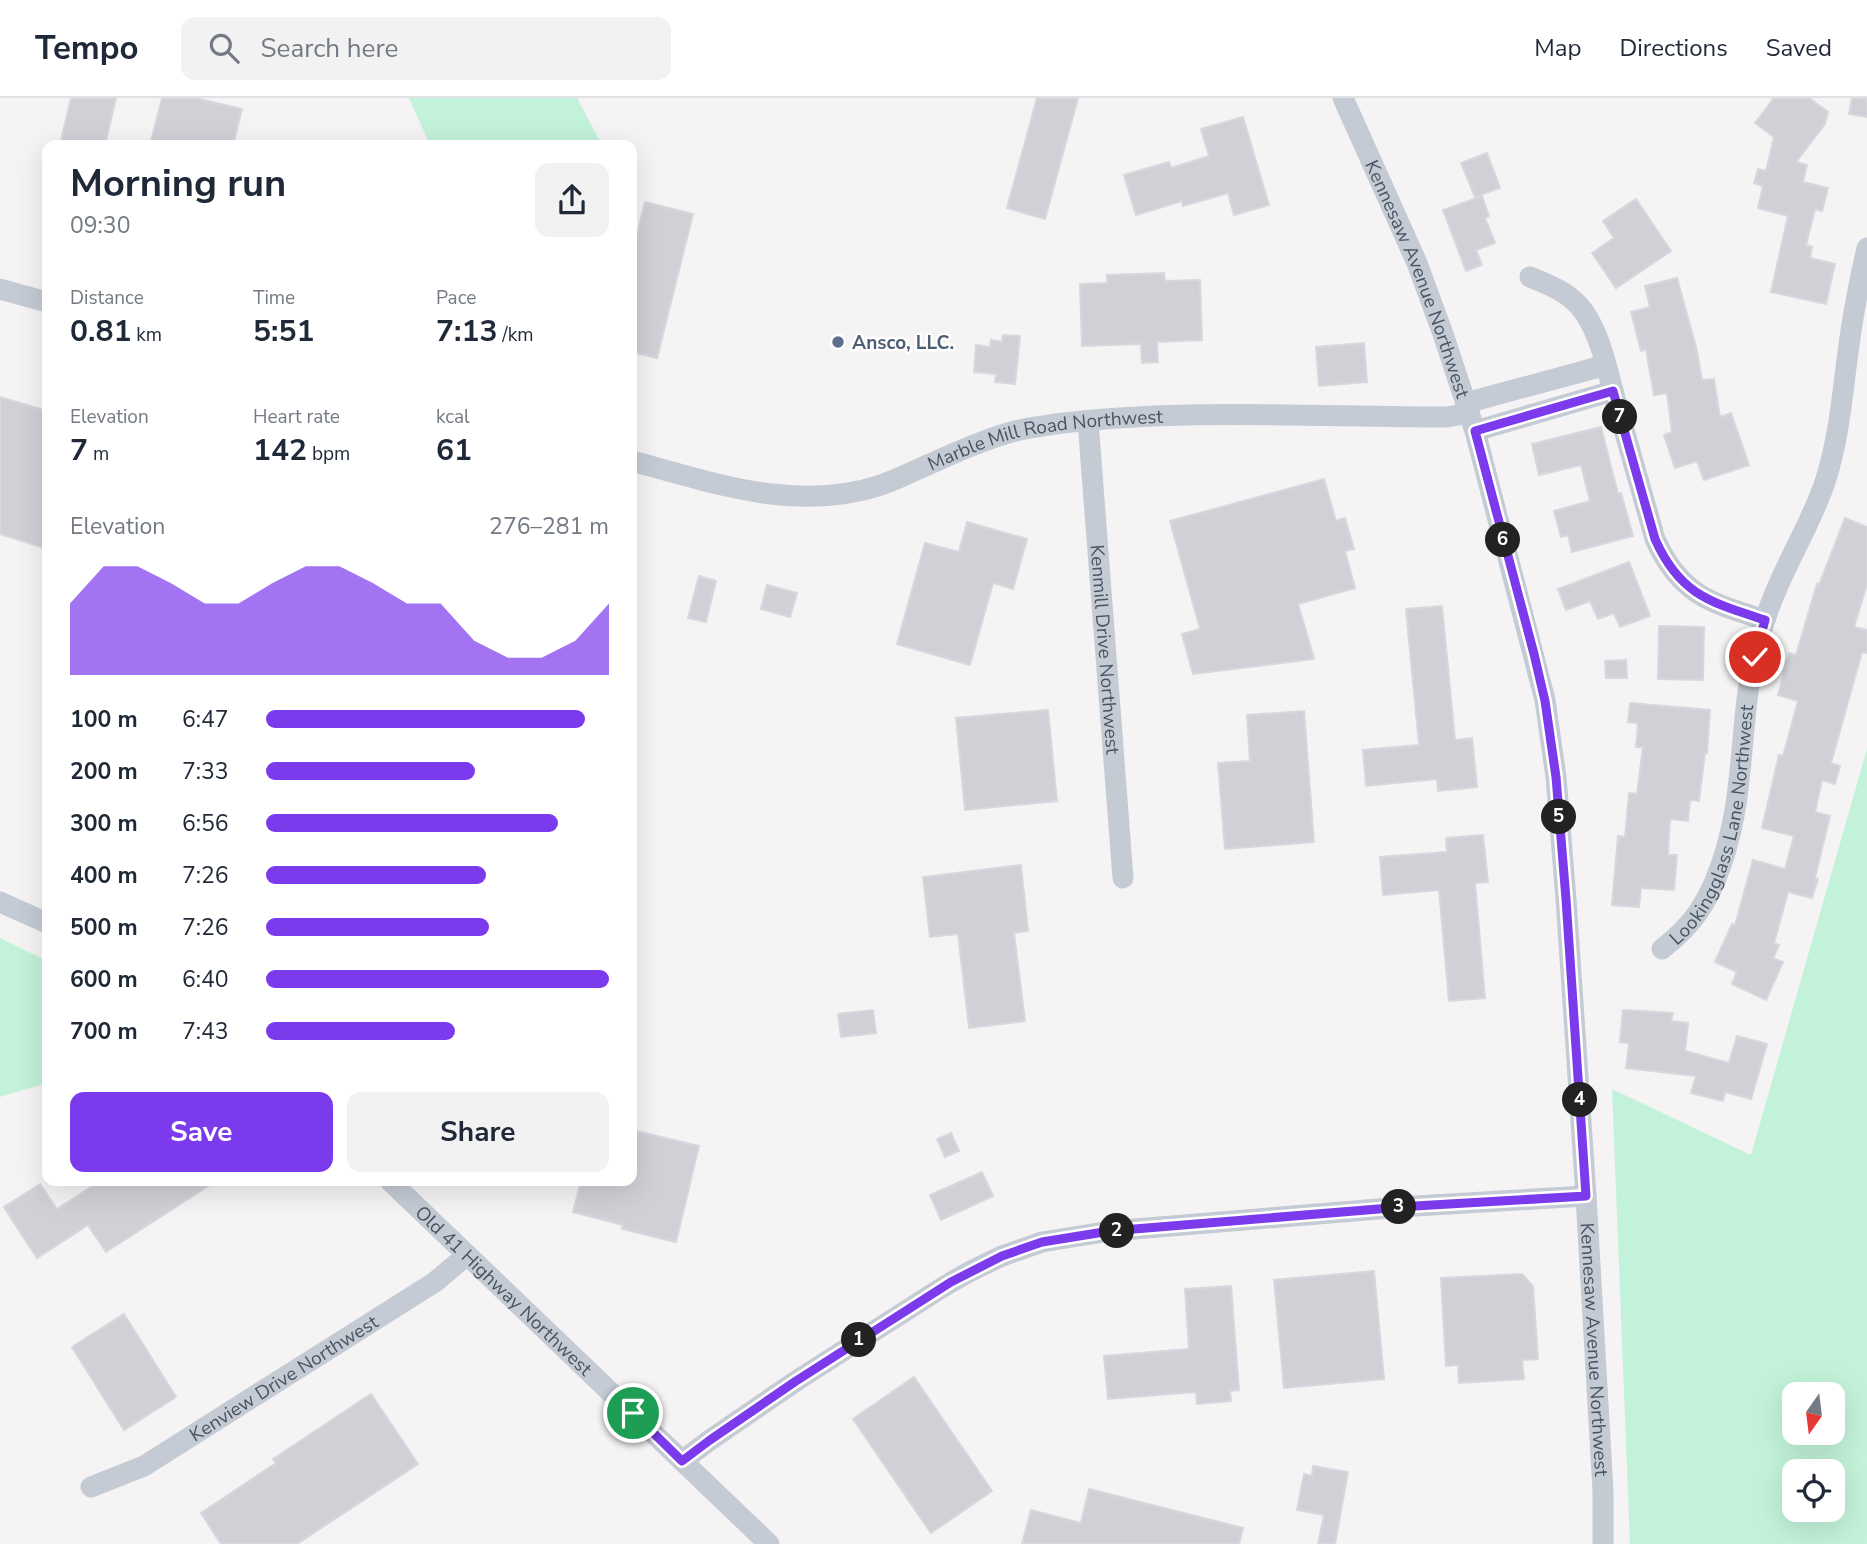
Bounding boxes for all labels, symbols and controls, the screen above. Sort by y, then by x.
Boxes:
search box [181,17,671,80]
text: Tempo [35,26,139,71]
icon: search [205,29,243,67]
text: Search here [261,31,398,66]
text: Map [1534,32,1581,64]
text: Directions [1619,32,1728,64]
text: Saved [1766,32,1832,64]
street label: Kennesaw Avenue Northwest [1358,156,1475,402]
text: Morning run [70,158,286,209]
button: share [535,163,609,237]
text: 09:30 [70,210,130,241]
text: Distance [70,285,144,311]
text: Time [253,285,295,311]
text: Pace [436,285,476,311]
text: 0.81 [70,311,131,352]
text: 5:51 [253,311,314,352]
text: 7:13 [436,311,497,352]
text: km [131,322,162,348]
text: /km [497,322,533,348]
place label: Ansco, LLC. [852,330,954,356]
marker: Ansco, LLC. [830,334,846,350]
pin: 7 [1602,400,1638,434]
text: 7 [1614,403,1625,429]
text: Elevation [70,404,149,430]
text: Heart rate [253,404,340,430]
text: kcal [436,404,470,430]
street label: Marble Mill Road Northwest [924,404,1164,477]
text: 7 [70,430,88,471]
text: 142 [253,430,307,471]
text: 61 [436,430,472,471]
text: m [88,441,109,467]
text: bpm [307,441,350,467]
text: Elevation [70,511,165,542]
text: 276–281 m [489,511,609,542]
pin: 6 [1486,522,1520,558]
text: 6 [1497,526,1508,552]
street label: Kenmill Drive Northwest [1083,544,1126,756]
pin [1725,627,1785,687]
icon: check [1736,638,1774,676]
street label: Lookingglass Lane Northwest [1664,703,1760,951]
text: 100 m [70,704,138,735]
text: 6:47 [182,704,229,735]
text: 200 m [70,756,138,787]
text: 7:33 [182,756,229,787]
pin: 5 [1542,800,1576,834]
text: 5 [1553,803,1564,829]
text: 300 m [70,808,138,839]
text: 6:56 [182,808,229,839]
text: 400 m [70,860,138,891]
text: 7:26 [182,860,229,891]
text: 500 m [70,912,138,943]
text: 7:26 [182,912,229,943]
text: 600 m [70,964,138,995]
text: 6:40 [182,964,229,995]
text: 700 m [70,1016,138,1047]
text: 7:43 [182,1016,229,1047]
pin: 4 [1562,1082,1598,1118]
text: 4 [1574,1086,1585,1112]
button: Save [70,1092,333,1172]
button: Share [347,1092,609,1172]
pin: 3 [1382,1190,1416,1224]
text: 3 [1393,1193,1404,1219]
street label: Old 41 Highway Northwest [409,1200,598,1382]
pin: 2 [1100,1214,1134,1248]
text: 2 [1111,1217,1122,1243]
street label: Kennesaw Avenue Northwest [1574,1222,1614,1477]
street label: Kenview Drive Northwest [185,1309,384,1448]
pin: 1 [842,1322,876,1358]
text: 1 [853,1326,864,1352]
north arrow [1782,1382,1844,1446]
map controls [1782,1382,1845,1522]
pin [603,1383,663,1443]
icon: arrive [614,1394,652,1432]
button: locate [1782,1459,1845,1522]

